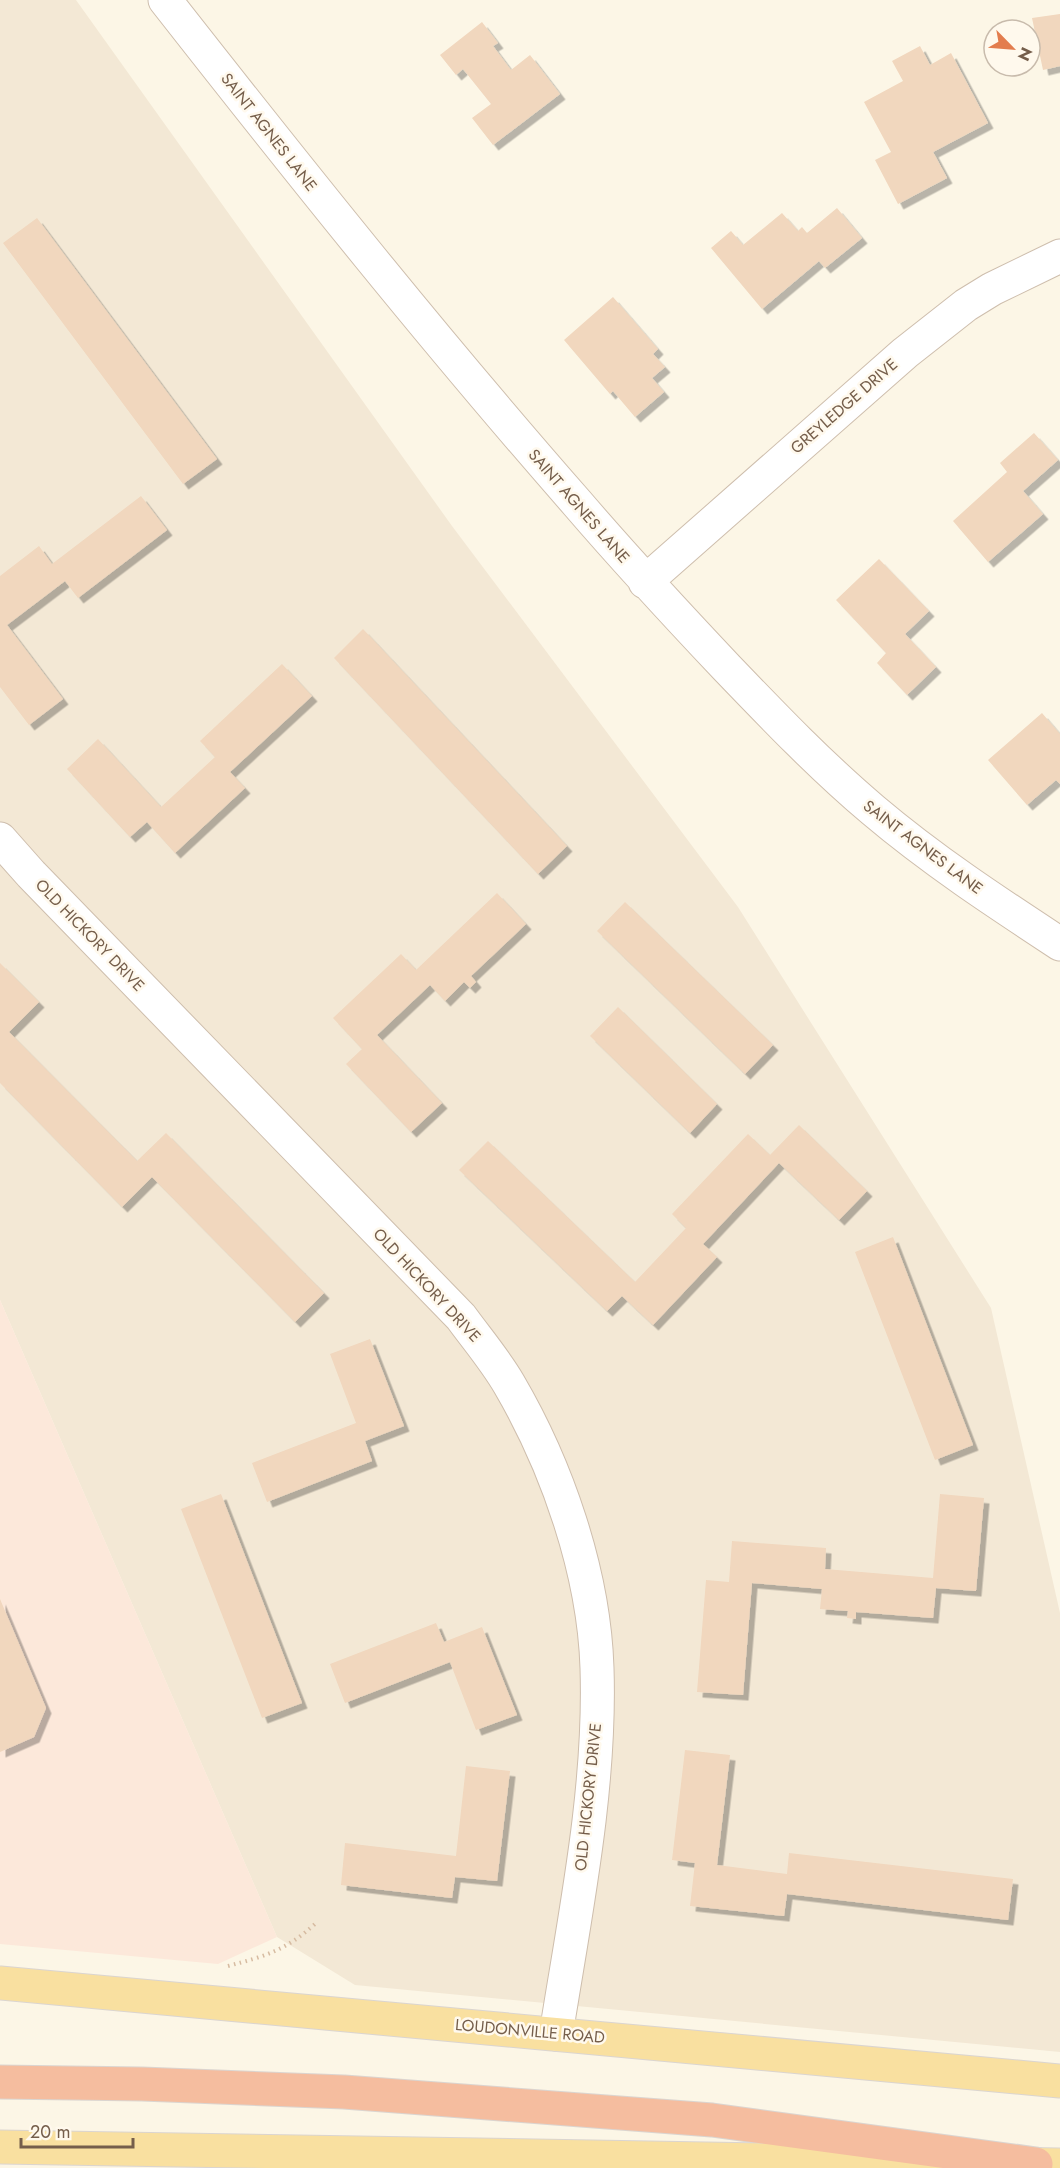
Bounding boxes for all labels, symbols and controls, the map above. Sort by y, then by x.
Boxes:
north arrow [982,18,1042,78]
text: N [1012,44,1038,65]
street label: SAINT AGNES LANE [215,68,323,196]
street label: GREYLEDGE DRIVE [785,353,903,459]
street label: SAINT AGNES LANE [523,444,635,568]
street label: SAINT AGNES LANE [858,794,988,900]
street label: OLD HICKORY DRIVE [30,874,150,996]
street label: OLD HICKORY DRIVE [368,1223,486,1347]
street label: OLD HICKORY DRIVE [569,1722,607,1872]
street label: LOUDONVILLE ROAD [454,2013,606,2049]
scale bar [21,2111,134,2149]
text: 20 m [30,2119,70,2145]

